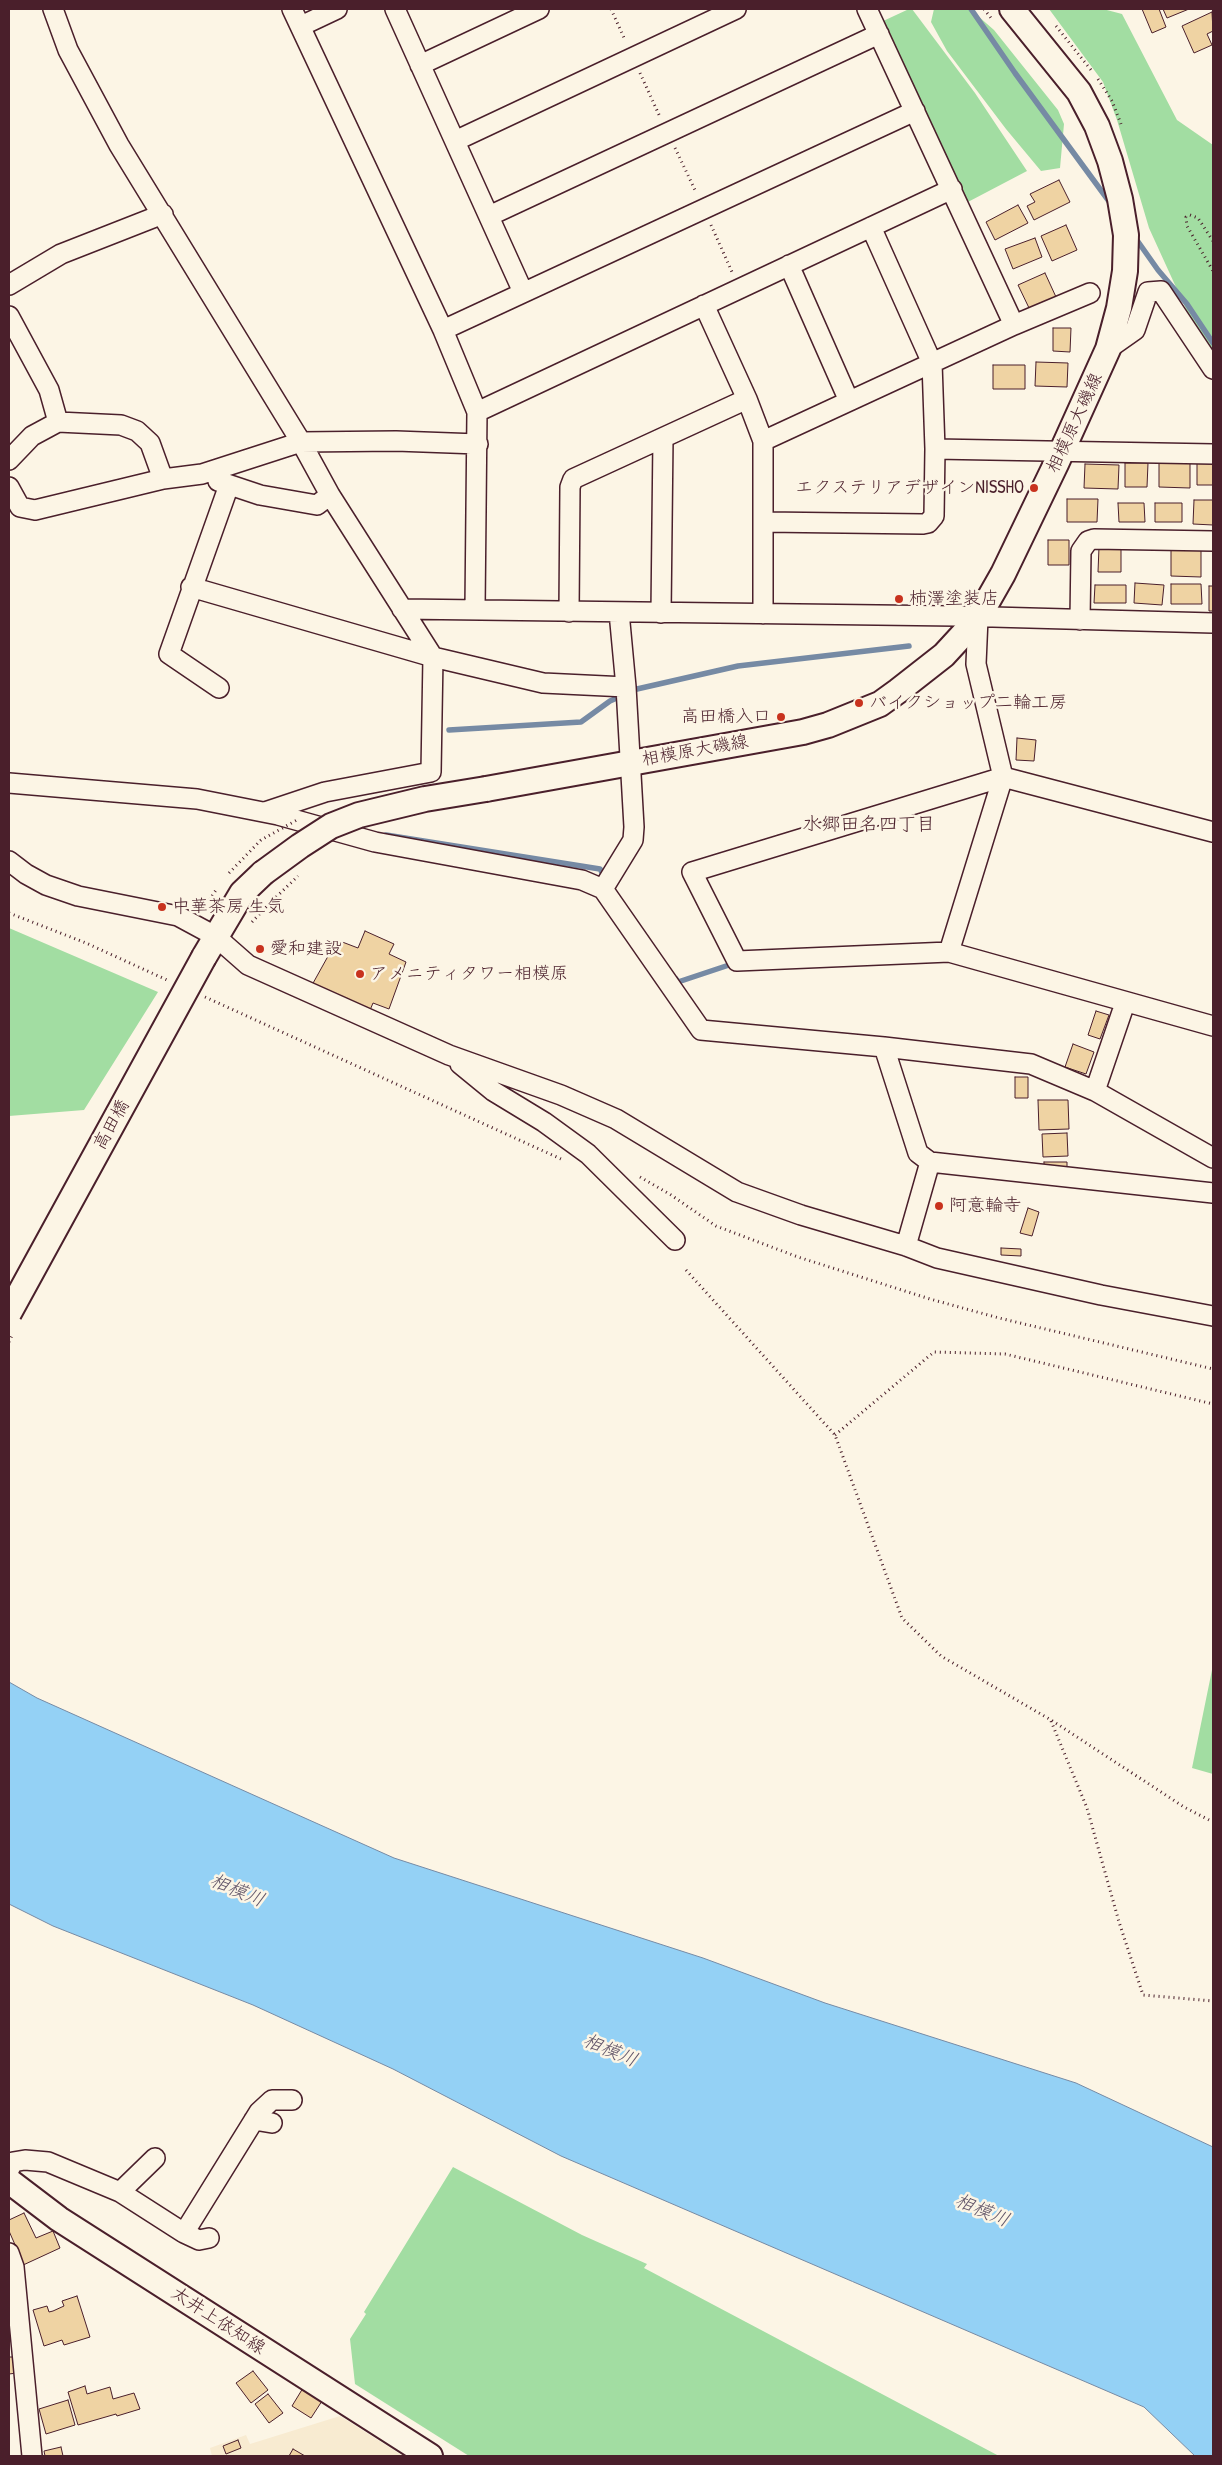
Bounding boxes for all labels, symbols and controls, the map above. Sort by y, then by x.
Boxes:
street label: 相模原大磯線 [1042,369,1108,477]
place label: エクステリアデザインNISSHO [795,477,1024,499]
marker: エクステリアデザインNISSHO [1028,482,1040,494]
place label: 柿澤塗装店 [909,588,999,610]
marker: 柿澤塗装店 [893,593,905,605]
place label: バイクショップ二輪工房 [869,692,1067,714]
marker: バイクショップ二輪工房 [853,697,865,709]
place label: 高田橋入口 [681,706,771,728]
marker: 高田橋入口 [775,711,787,723]
street label: 相模原大磯線 [640,731,750,771]
district label: 水郷田名四丁目 [803,814,935,836]
place label: 中華茶房 生気 [172,896,284,918]
marker: 中華茶房 生気 [156,901,168,913]
place label: 愛和建設 [270,938,342,960]
marker: 愛和建設 [254,943,266,955]
place label: アメニティタワー相模原 [370,963,568,985]
marker: アメニティタワー相模原 [354,968,366,980]
street label: 高田橋 [89,1096,135,1154]
place label: 阿意輪寺 [949,1195,1021,1217]
marker: 阿意輪寺 [933,1200,945,1212]
water label: 相模川 [206,1869,268,1913]
water label: 相模川 [579,2029,641,2073]
water label: 相模川 [951,2189,1013,2233]
street label: 太井上依知線 [167,2283,269,2359]

